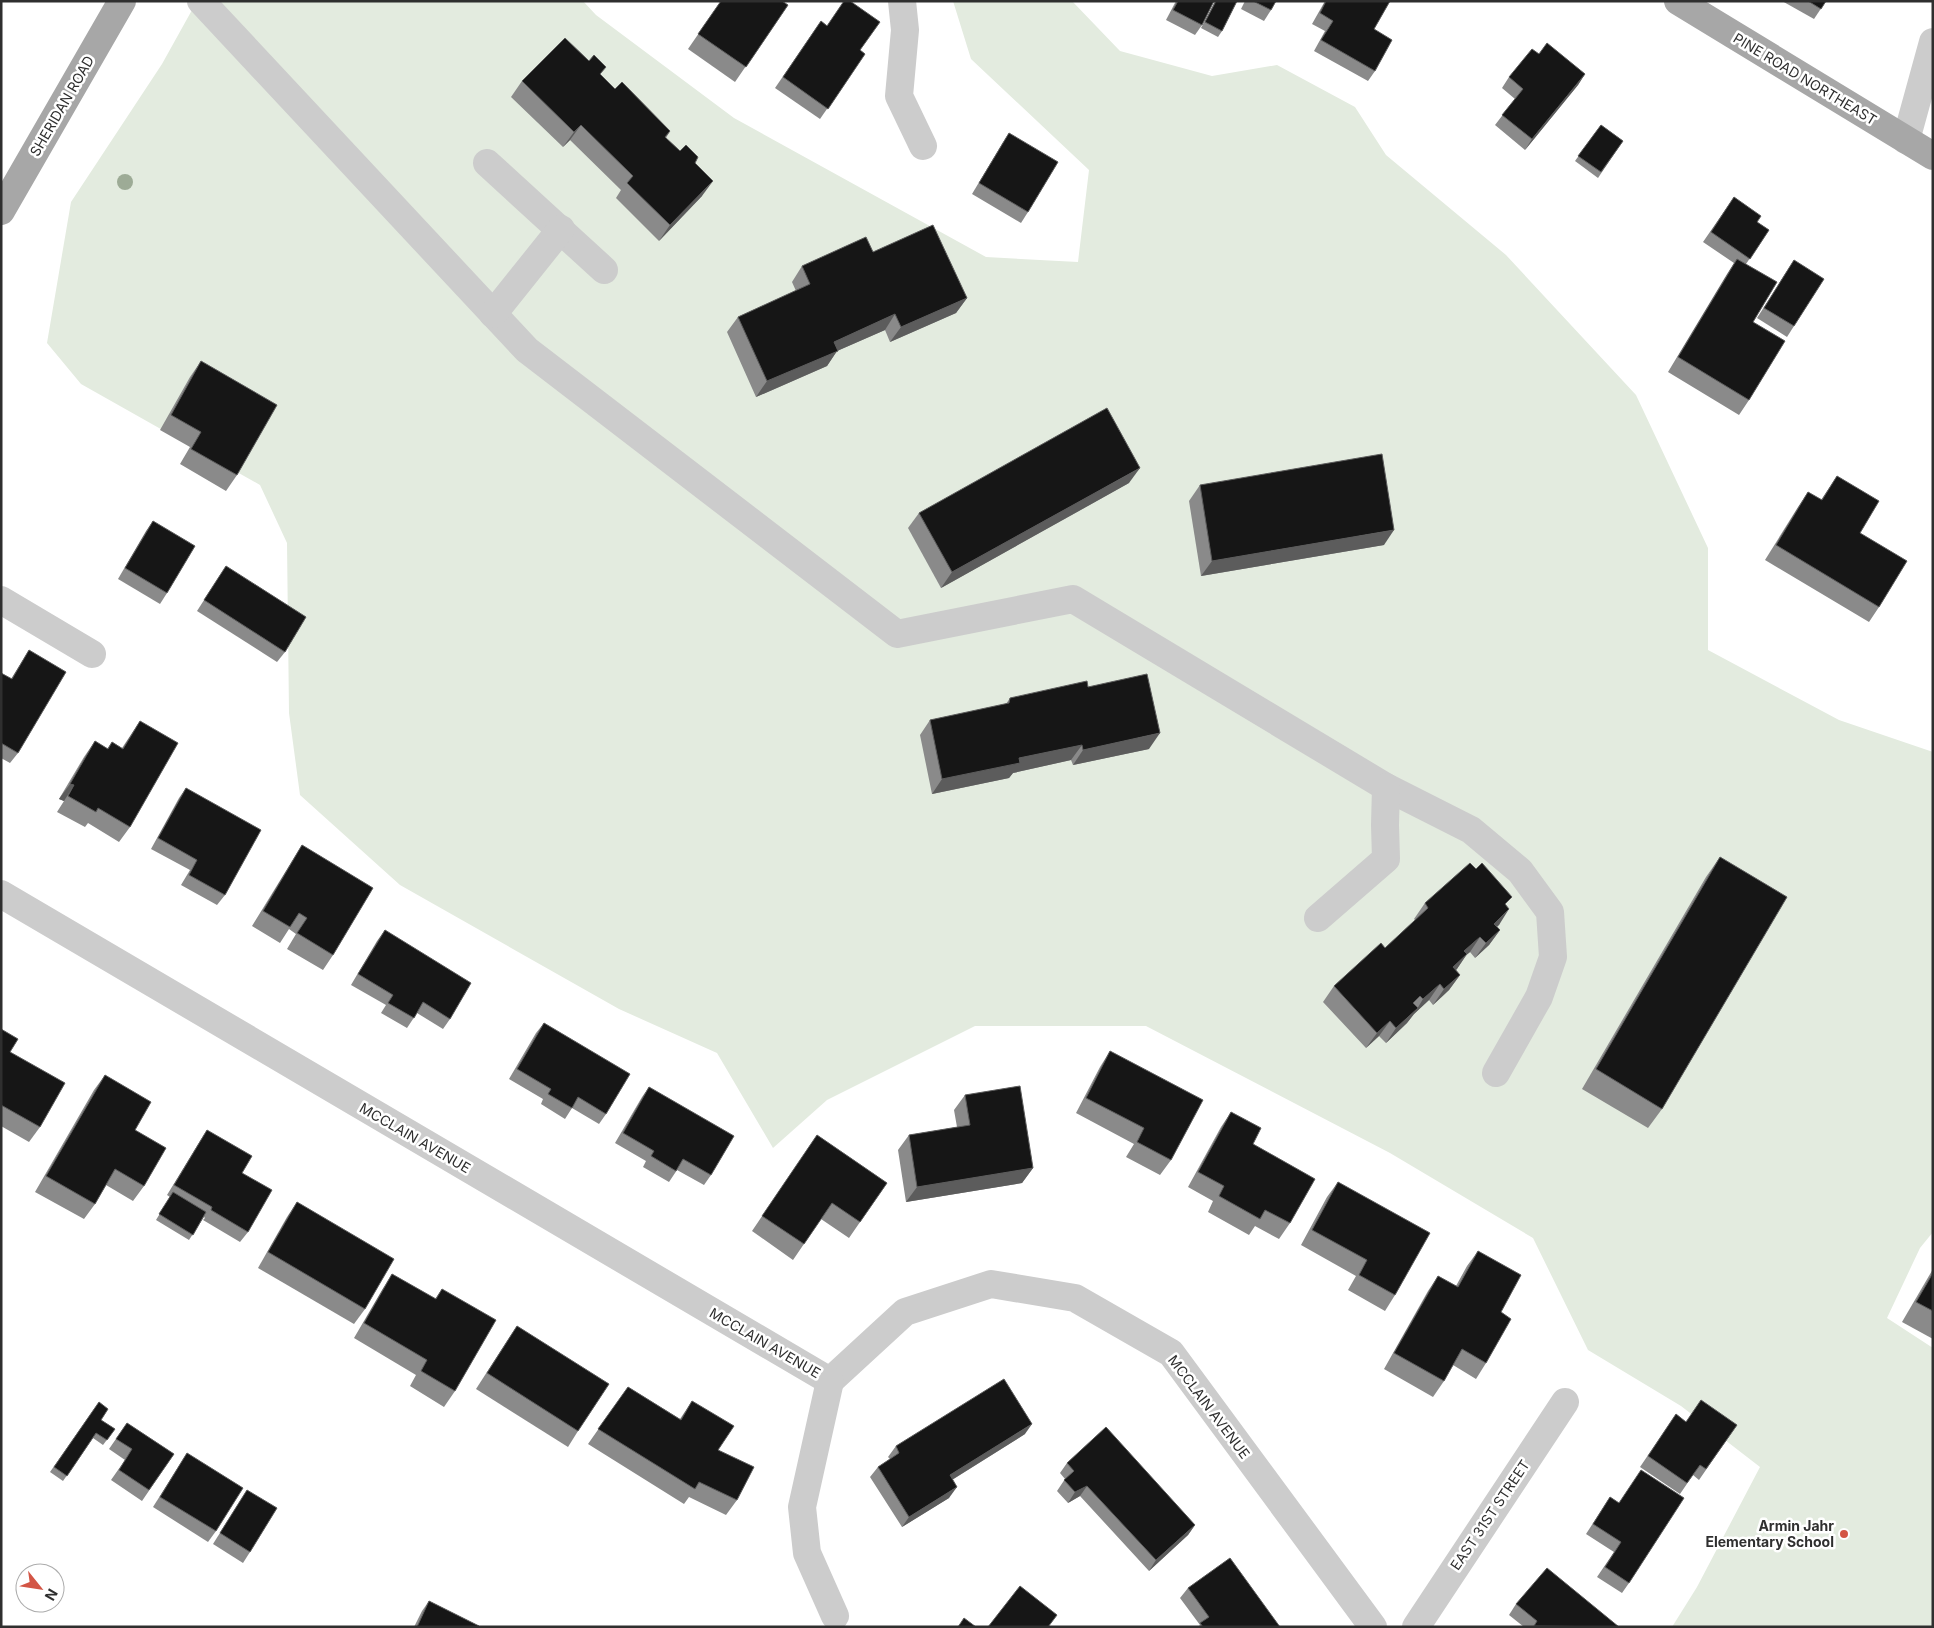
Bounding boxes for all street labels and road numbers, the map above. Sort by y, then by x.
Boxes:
street label: PINE ROAD NORTHEAST [1730,29,1880,128]
street label: SHERIDAN ROAD [26,52,97,159]
street label: MCCLAIN AVENUE [357,1099,474,1176]
street label: MCCLAIN AVENUE [707,1304,824,1381]
street label: MCCLAIN AVENUE [1165,1352,1254,1462]
street label: EAST 31ST STREET [1446,1456,1533,1573]

